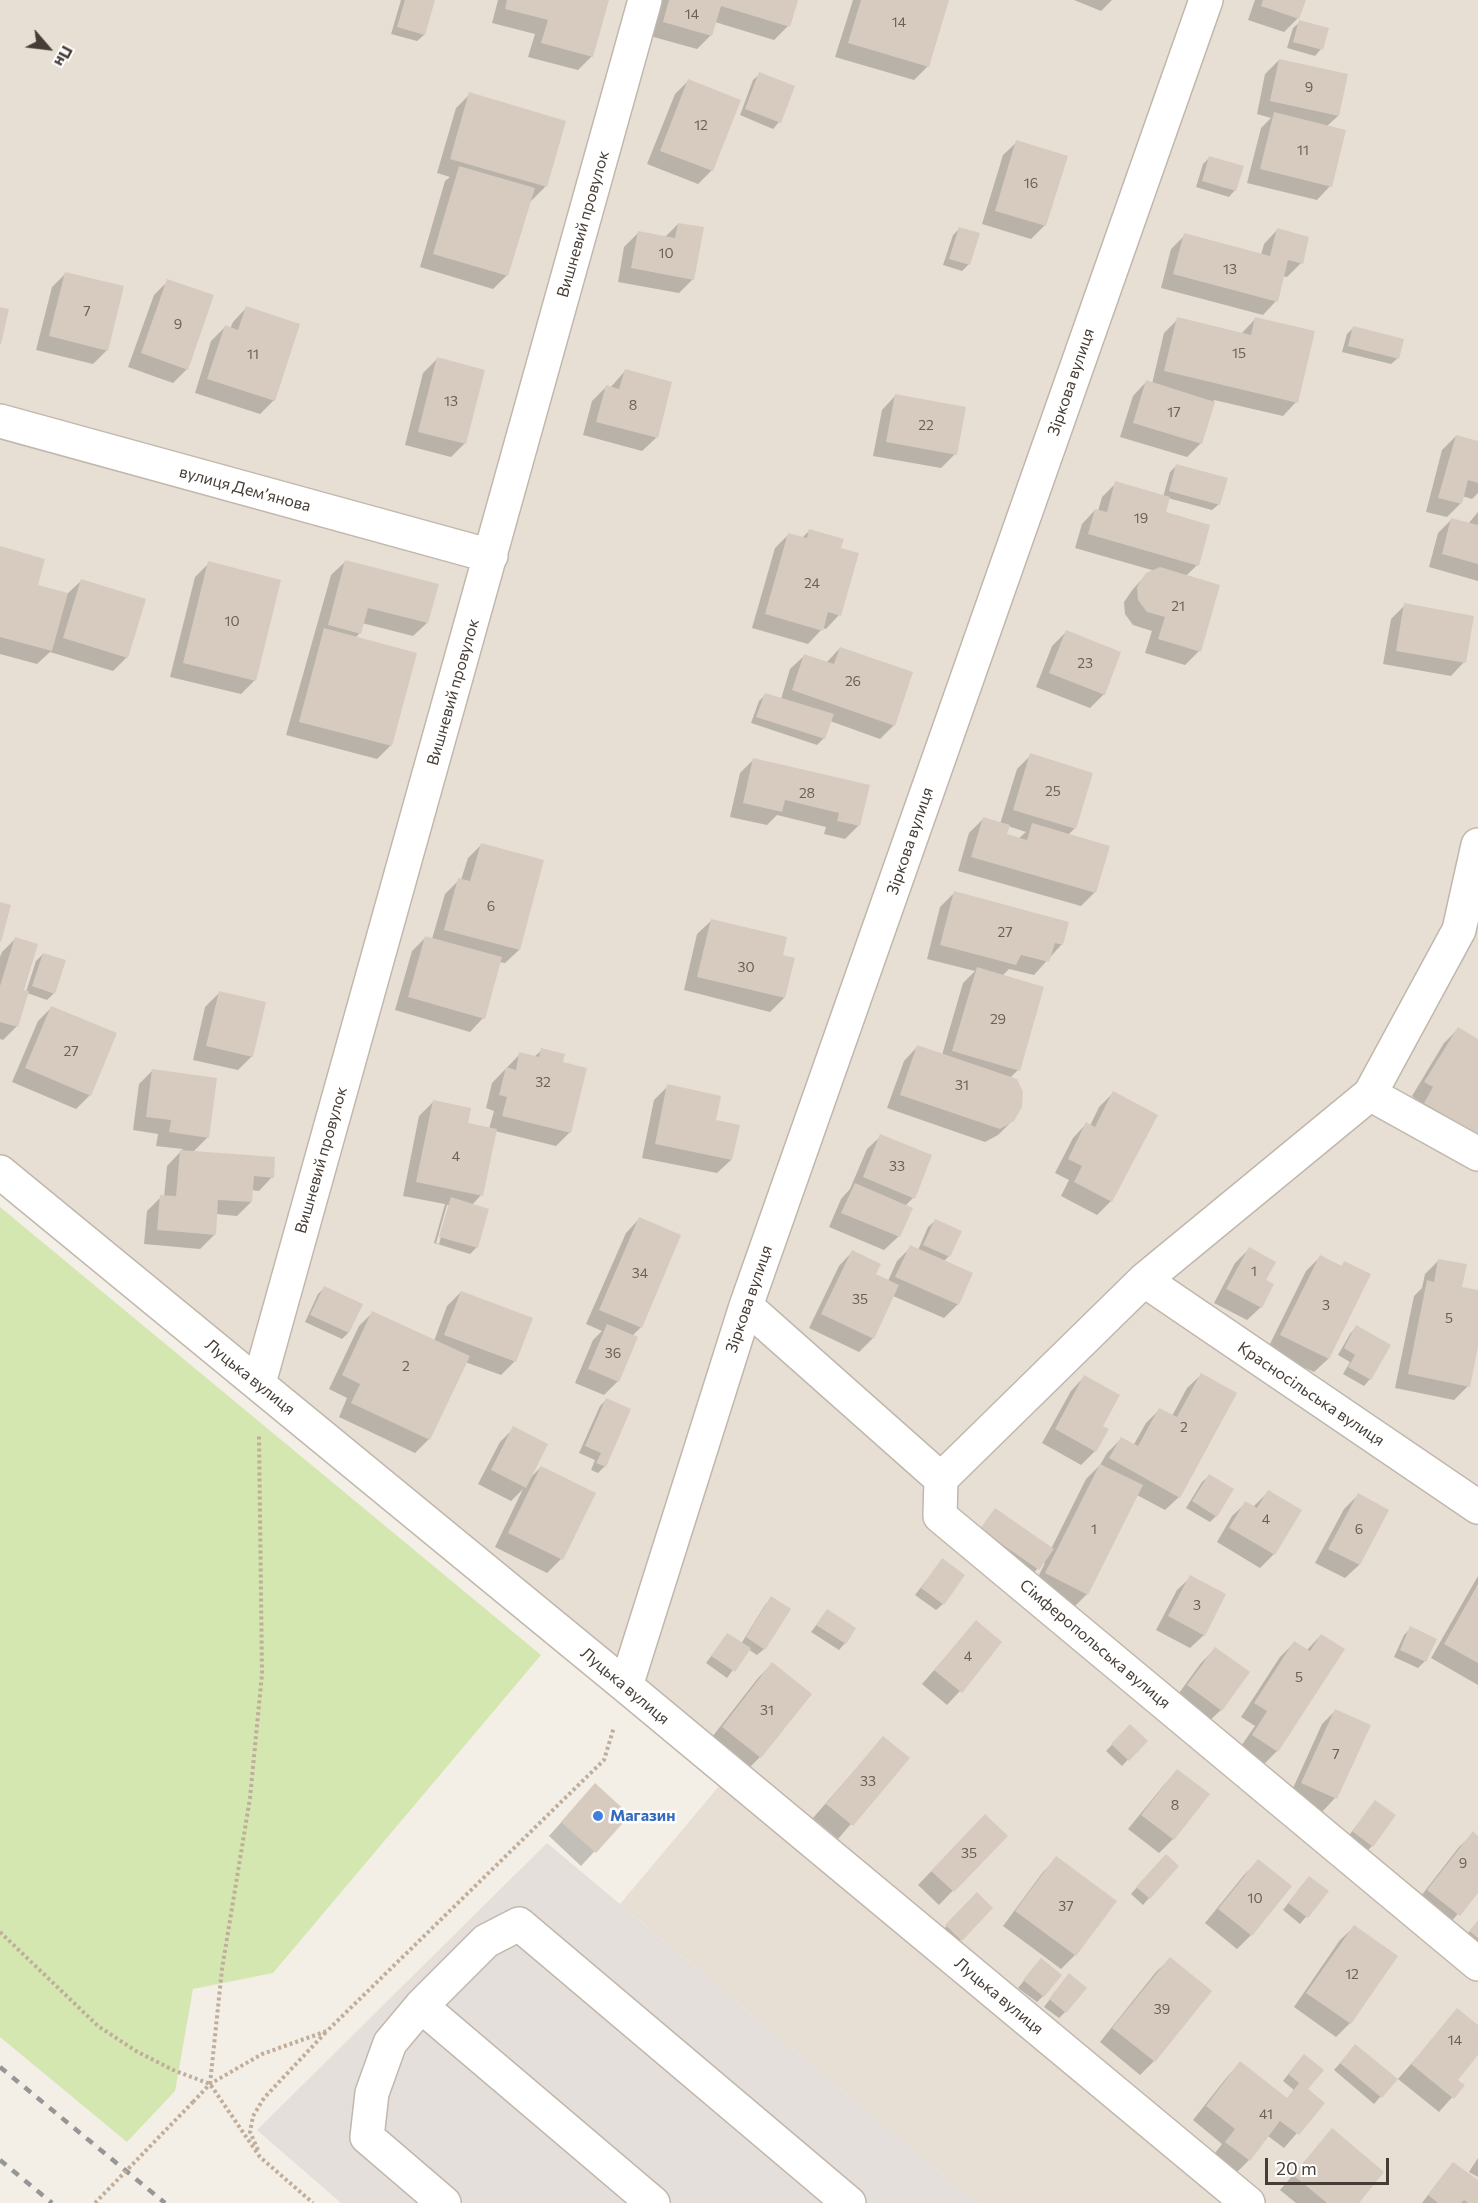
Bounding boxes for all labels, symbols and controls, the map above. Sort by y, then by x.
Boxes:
house number: 14 [685,6,699,22]
house number: 14 [892,14,906,30]
north arrow [18,18,78,78]
text: Пн [51,43,78,70]
house number: 9 [1305,79,1313,95]
house number: 12 [694,117,708,133]
house number: 11 [1297,142,1309,158]
street label: Вишневий провулок [553,148,613,300]
house number: 16 [1024,175,1038,191]
house number: 10 [658,245,674,261]
house number: 13 [1223,261,1237,277]
house number: 7 [83,303,91,319]
house number: 9 [174,316,182,332]
street label: Зіркова вулиця [1044,326,1098,438]
house number: 15 [1232,345,1246,361]
house number: 11 [247,346,259,362]
house number: 13 [444,393,458,409]
house number: 8 [629,397,637,413]
house number: 17 [1167,404,1181,420]
house number: 22 [918,417,934,433]
street label: вулиця Демʼянова [177,462,313,516]
house number: 19 [1134,510,1148,526]
house number: 24 [804,575,820,591]
house number: 21 [1171,598,1185,614]
house number: 10 [224,613,240,629]
street label: Вишневий провулок [423,616,483,768]
house number: 23 [1077,655,1093,671]
house number: 26 [845,673,861,689]
house number: 25 [1045,783,1061,799]
house number: 28 [799,785,815,801]
street label: Зіркова вулиця [883,785,937,897]
house number: 6 [487,898,495,914]
house number: 27 [997,924,1013,940]
house number: 30 [737,959,755,975]
house number: 29 [990,1011,1006,1027]
house number: 27 [63,1043,79,1059]
house number: 32 [535,1074,551,1090]
house number: 31 [955,1077,969,1093]
street label: Вишневий провулок [291,1084,351,1236]
house number: 4 [452,1148,460,1164]
house number: 33 [889,1158,905,1174]
street label: Зіркова вулиця [722,1243,776,1355]
house number: 1 [1251,1263,1257,1279]
house number: 34 [632,1265,648,1281]
house number: 35 [852,1291,868,1307]
house number: 3 [1322,1297,1330,1313]
house number: 5 [1445,1310,1453,1326]
street label: Луцька вулиця [201,1335,299,1419]
street label: Красносільська вулиця [1234,1338,1388,1450]
house number: 36 [605,1345,621,1361]
house number: 2 [402,1358,410,1374]
house number: 2 [1180,1419,1188,1435]
house number: 4 [1262,1511,1270,1527]
house number: 1 [1091,1521,1097,1537]
house number: 6 [1355,1521,1363,1537]
street label: Сімферопольська вулиця [1016,1575,1174,1713]
house number: 3 [1193,1597,1201,1613]
street label: Луцька вулиця [577,1643,673,1729]
house number: 4 [964,1648,972,1664]
house number: 5 [1295,1669,1303,1685]
house number: 31 [760,1702,774,1718]
house number: 7 [1332,1746,1340,1762]
house number: 33 [860,1773,876,1789]
house number: 8 [1171,1797,1179,1813]
place label: Магазин [610,1806,675,1826]
marker: Магазин [591,1809,605,1823]
house number: 35 [961,1845,977,1861]
house number: 9 [1459,1855,1467,1871]
house number: 10 [1247,1890,1263,1906]
house number: 37 [1058,1898,1074,1914]
street label: Луцька вулиця [951,1953,1047,2039]
house number: 12 [1345,1966,1359,1982]
house number: 39 [1154,2001,1170,2017]
house number: 14 [1448,2032,1462,2048]
house number: 41 [1259,2106,1273,2122]
scale bar [1268,2146,1392,2184]
text: 20 m [1276,2157,1317,2179]

